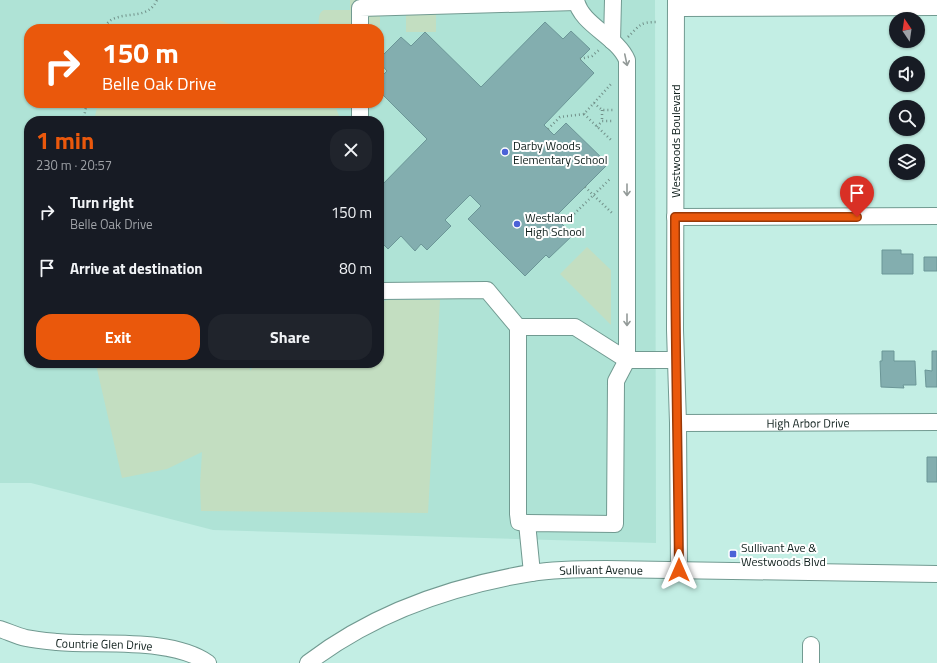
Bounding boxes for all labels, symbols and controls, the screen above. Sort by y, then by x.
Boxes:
north arrow [889,12,925,48]
map controls [889,12,925,180]
text: 150 m [102,31,179,74]
icon: right [36,40,88,92]
one-way arrow [622,54,630,67]
button: sound [889,56,925,92]
text: Belle Oak Drive [102,70,216,97]
street label: Westwoods Boulevard [666,84,685,198]
button: search [889,100,925,136]
text: 1 min [36,122,94,158]
button: close [330,129,372,171]
place label: Darby Woods Elementary School [513,136,607,169]
button: layers [889,144,925,180]
marker: Darby Woods Elementary School [500,147,510,157]
text: 230 m · 20:57 [36,155,112,175]
pin [840,176,874,217]
icon: arrive [846,182,868,204]
one-way arrow [623,183,631,196]
text: Turn right [70,191,134,214]
icon: right [36,201,58,223]
text: 150 m [331,201,372,224]
place label: Westland High School [525,208,585,241]
text: Belle Oak Drive [70,214,153,234]
marker: Westland High School [512,219,522,229]
icon: arrive [36,257,58,279]
text: Arrive at destination [70,257,203,280]
text: 80 m [339,257,372,280]
one-way arrow [623,313,631,326]
button: Exit [36,314,200,360]
button: Share [208,314,372,360]
street label: High Arbor Drive [766,413,850,432]
place label: Sullivant Ave & Westwoods Blvd [741,538,826,571]
position arrow [658,549,700,591]
marker: Sullivant Ave & Westwoods Blvd [728,549,738,559]
street label: Sullivant Avenue [559,559,643,579]
street label: Countrie Glen Drive [55,632,154,655]

